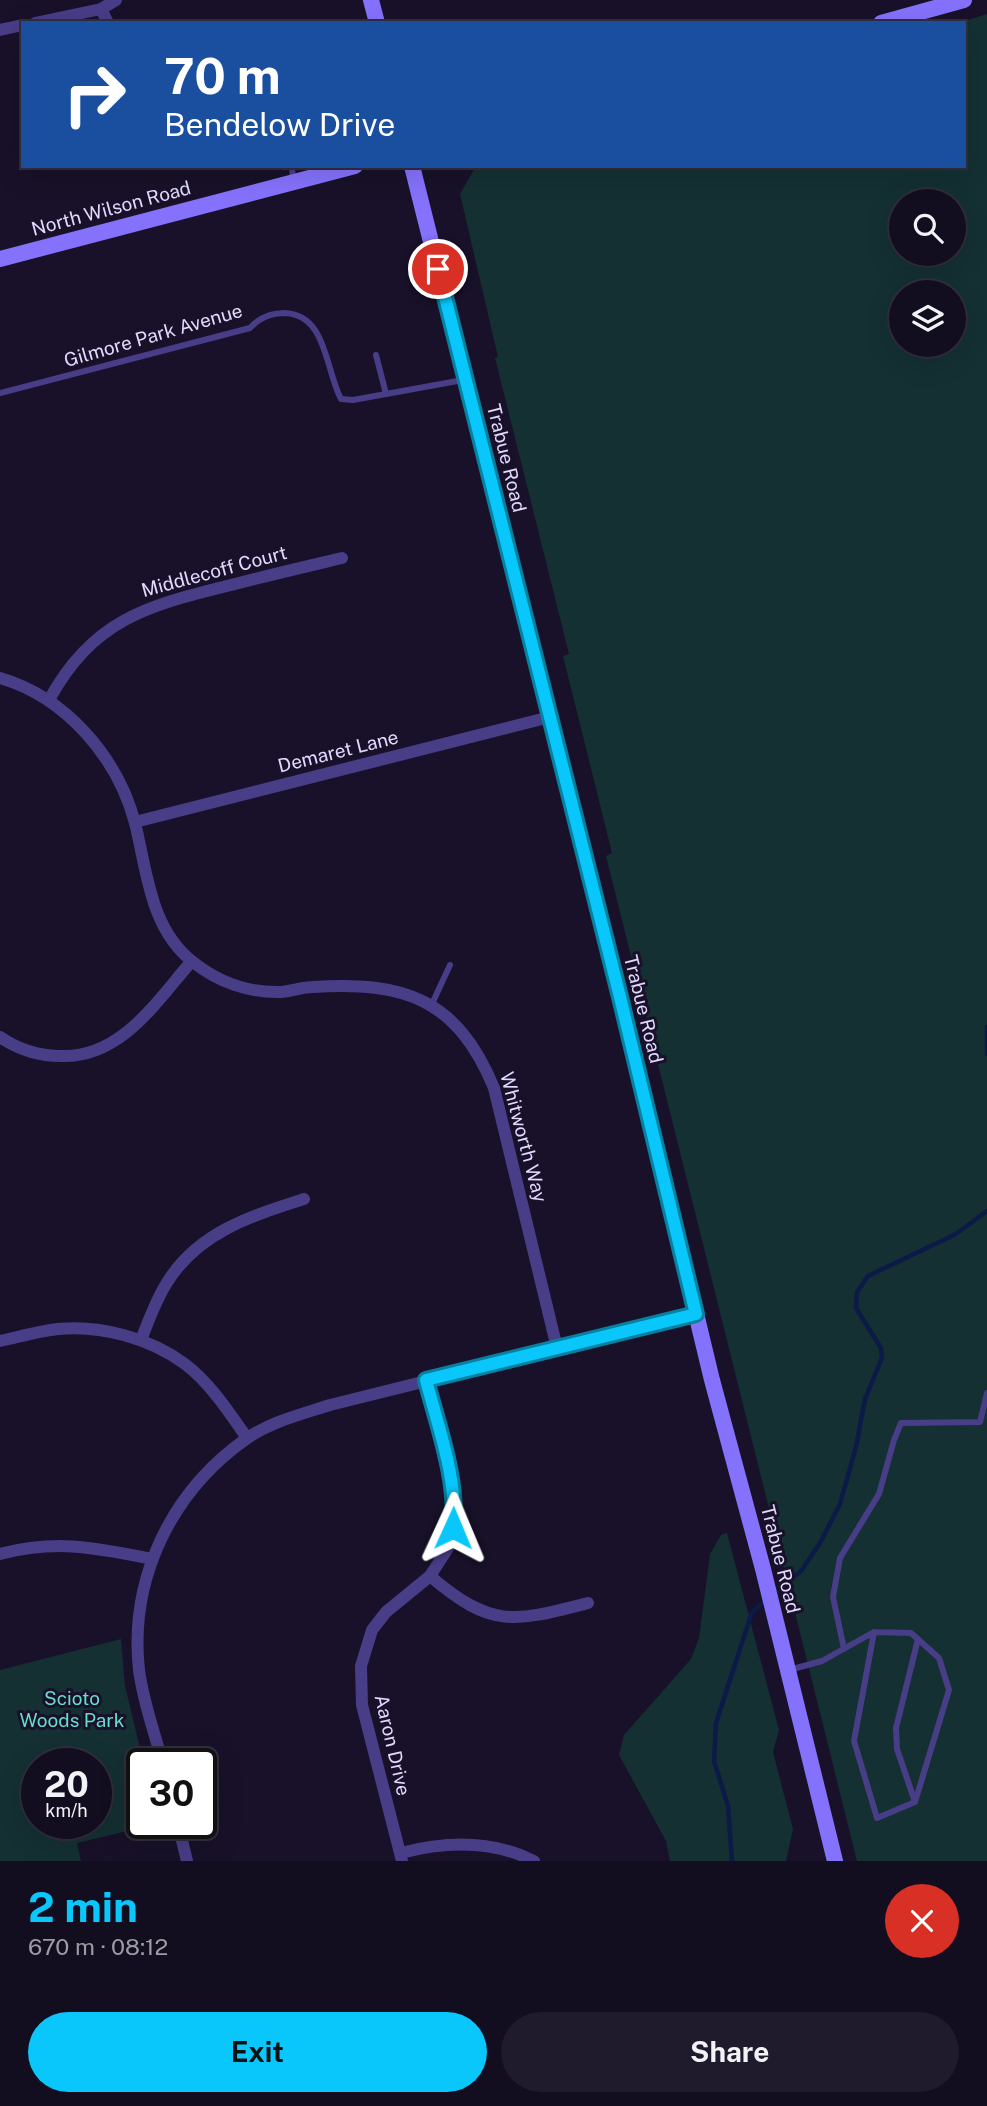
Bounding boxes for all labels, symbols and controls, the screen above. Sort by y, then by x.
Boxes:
text: 70 m [164,47,281,105]
icon: right [49,49,140,140]
text: Bendelow Drive [164,106,395,143]
street label: North Wilson Road [29,176,193,240]
map controls [889,189,966,357]
button: search [889,189,966,266]
pin [408,239,468,299]
icon: arrive [419,250,457,288]
button: layers [889,280,966,357]
street label: Gilmore Park Avenue [61,299,245,371]
street label: Trabue Road [483,402,531,514]
street label: Middlecoff Court [139,541,289,601]
street label: Demaret Lane [275,725,401,777]
street label: Trabue Road [620,953,668,1065]
street label: Whitworth Way [496,1070,552,1204]
position arrow [416,1491,490,1565]
street label: Trabue Road [757,1503,805,1615]
park label: Scioto Woods Park [20,1687,125,1731]
street label: Aaron Drive [371,1692,415,1798]
speed limit sign: 30 [126,1748,217,1839]
text: 20 [44,1764,89,1805]
text: km/h [45,1800,88,1821]
text: 2 min [28,1882,138,1931]
button: close [885,1884,959,1958]
text: 670 m · 08:12 [28,1933,168,1960]
button: Exit [28,2012,487,2092]
button: Share [501,2012,959,2092]

